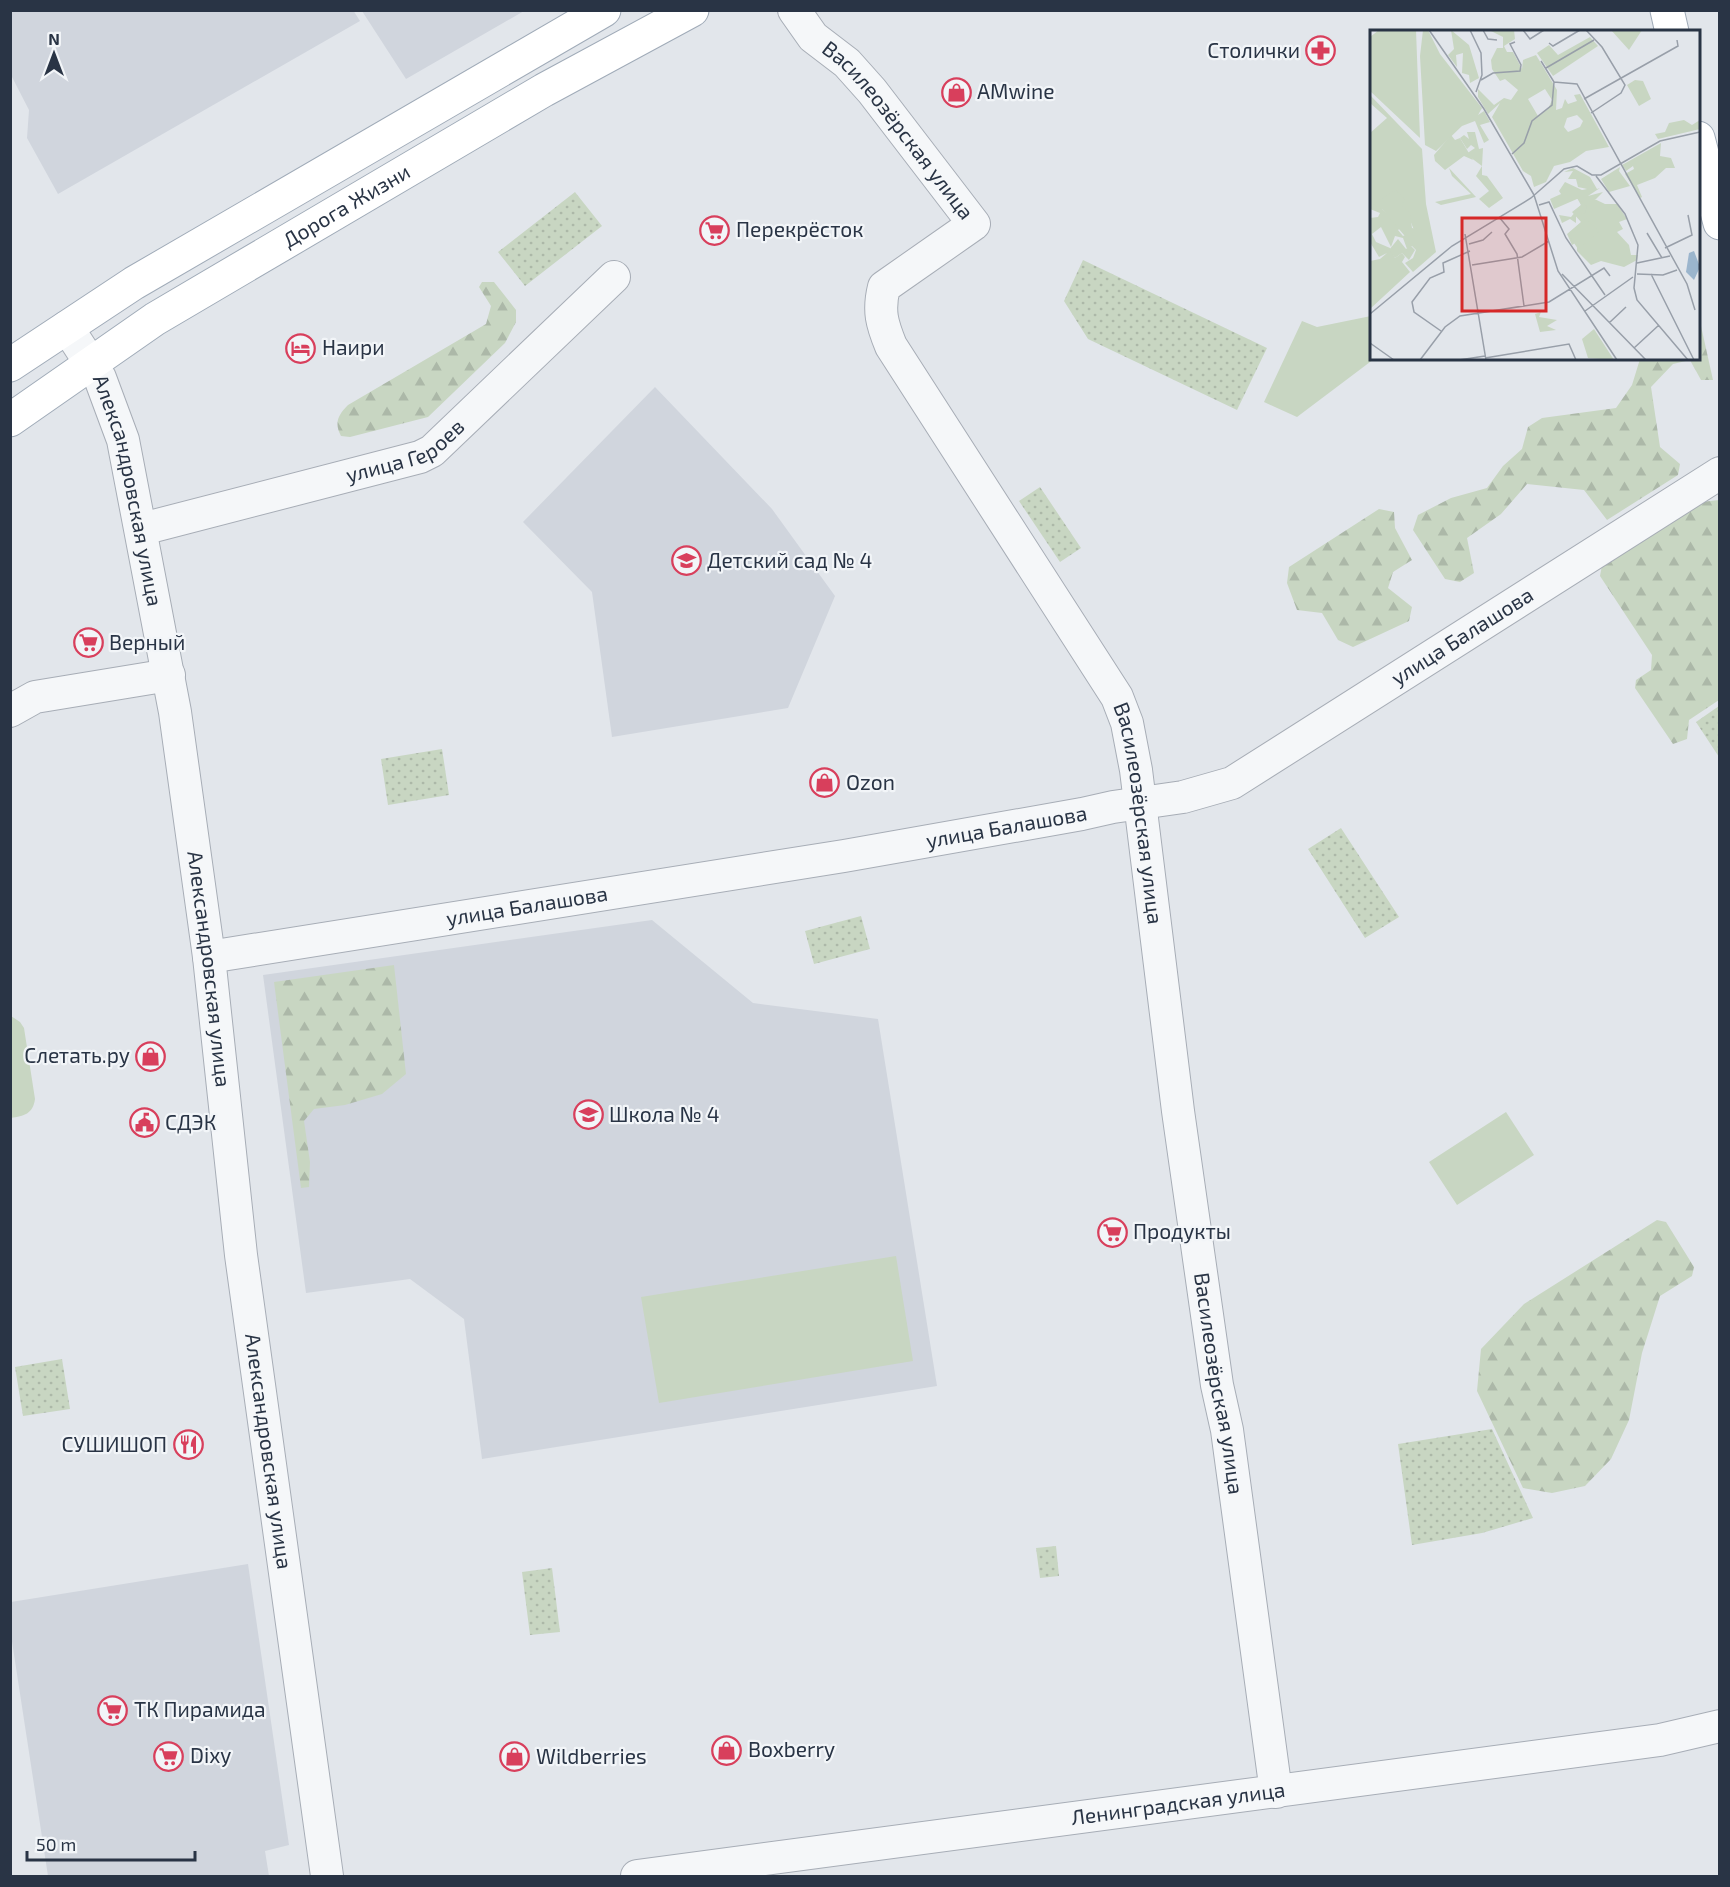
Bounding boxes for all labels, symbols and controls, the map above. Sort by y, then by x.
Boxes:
north arrow [24,24,84,84]
text: N [48,29,60,48]
inset map [1370,30,1700,360]
street label: Василеозёрская улица [818,35,980,224]
pharmacy icon: Столички [1305,35,1337,67]
place label: Столички [1207,37,1300,62]
shop icon: AMwine [940,76,972,108]
place label: AMwine [977,78,1054,103]
street label: Дорога Жизни [278,158,414,252]
supermarket icon: Перекрёсток [699,214,731,246]
place label: Перекрёсток [736,216,864,241]
hotel icon: Наири [285,332,317,364]
place label: Наири [322,334,385,359]
street label: Александровская улица [89,371,168,608]
street label: улица Героев [343,413,469,488]
school or university icon: Детский сад № 4 [670,545,702,577]
place label: Детский сад № 4 [707,547,872,572]
street label: улица Балашова [1386,581,1537,691]
supermarket icon: Верный [72,627,104,659]
place label: Верный [109,629,185,654]
street label: Василеозёрская улица [1109,698,1169,926]
shop icon: Ozon [809,767,841,799]
place label: Ozon [846,769,895,794]
street label: улица Балашова [924,799,1089,853]
street label: Александровская улица [183,849,237,1088]
street label: улица Балашова [444,880,609,931]
shop icon: Слетать.ру [135,1040,167,1072]
place label: Слетать.ру [24,1042,130,1068]
school or university icon: Школа № 4 [572,1099,604,1131]
place label: Школа № 4 [609,1101,720,1126]
public building icon: СДЭК [128,1107,160,1139]
place label: СДЭК [165,1109,216,1134]
supermarket icon: Продукты [1096,1216,1128,1248]
place label: Продукты [1133,1218,1231,1244]
street label: Василеозёрская улица [1190,1271,1250,1496]
street label: Александровская улица [241,1332,298,1571]
restaurant icon: СУШИШОП [172,1429,204,1461]
place label: СУШИШОП [62,1431,167,1456]
supermarket icon: ТК Пирамида [97,1694,129,1726]
place label: ТК Пирамида [134,1696,266,1721]
shop icon: Boxberry [711,1734,743,1766]
place label: Boxberry [748,1736,835,1761]
supermarket icon: Dixy [153,1740,185,1772]
shop icon: Wildberries [499,1741,531,1773]
place label: Dixy [190,1742,231,1767]
place label: Wildberries [536,1743,647,1768]
street label: Ленинградская улица [1070,1776,1287,1829]
scale bar [27,1824,195,1862]
text: 50 m [36,1833,76,1855]

